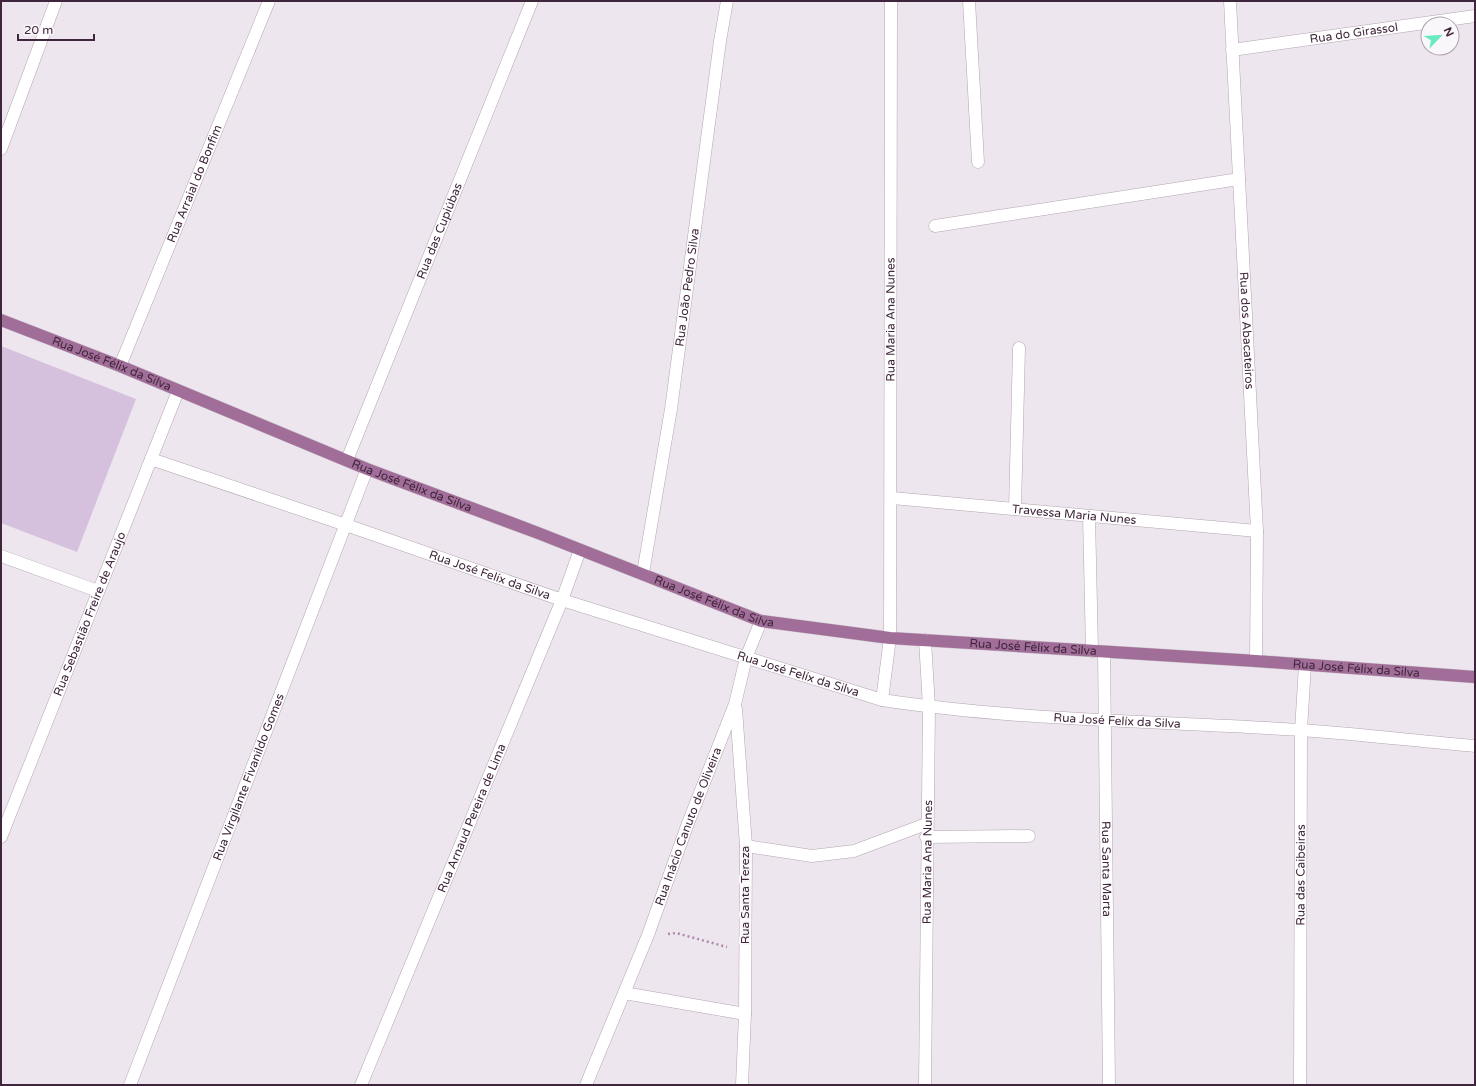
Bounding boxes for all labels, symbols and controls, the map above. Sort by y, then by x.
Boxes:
scale bar [18,16,94,42]
north arrow [1420,16,1460,56]
street label: Rua do Girassol [1309,20,1399,46]
text: 20 m [24,23,53,37]
text: N [1441,25,1456,39]
street label: Rua Arraial do Bonfim [164,123,225,245]
street label: Rua das Cupiúbas [414,181,465,281]
street label: Rua João Pedro Silva [672,227,702,347]
street label: Rua Maria Ana Nunes [883,257,898,382]
street label: Rua dos Abacateiros [1237,272,1257,390]
street label: Rua José Félix da Silva [50,333,174,394]
street label: Rua José Félix da Silva [350,456,474,515]
street label: Travessa Maria Nunes [1011,502,1137,527]
street label: Rua Sebastião Freire de Araujo [51,530,128,698]
street label: Rua José Felíx da Silva [427,547,552,602]
street label: Rua José Félix da Silva [652,573,775,630]
street label: Rua José Félix da Silva [969,636,1097,658]
street label: Rua José Felíx da Silva [735,648,861,699]
street label: Rua José Félix da Silva [1292,657,1420,680]
street label: Rua Virgilante Fivanildo Gomes [210,691,287,863]
street label: Rua José Felíx da Silva [1053,710,1181,731]
street label: Rua Arnaud Pereira de Lima [435,741,509,895]
street label: Rua Inácio Canuto de Oliveira [652,745,724,908]
street label: Rua Maria Ana Nunes [920,800,935,924]
street label: Rua Santa Marta [1099,821,1114,917]
street label: Rua das Caibeiras [1293,824,1308,926]
street label: Rua Santa Tereza [738,846,752,944]

